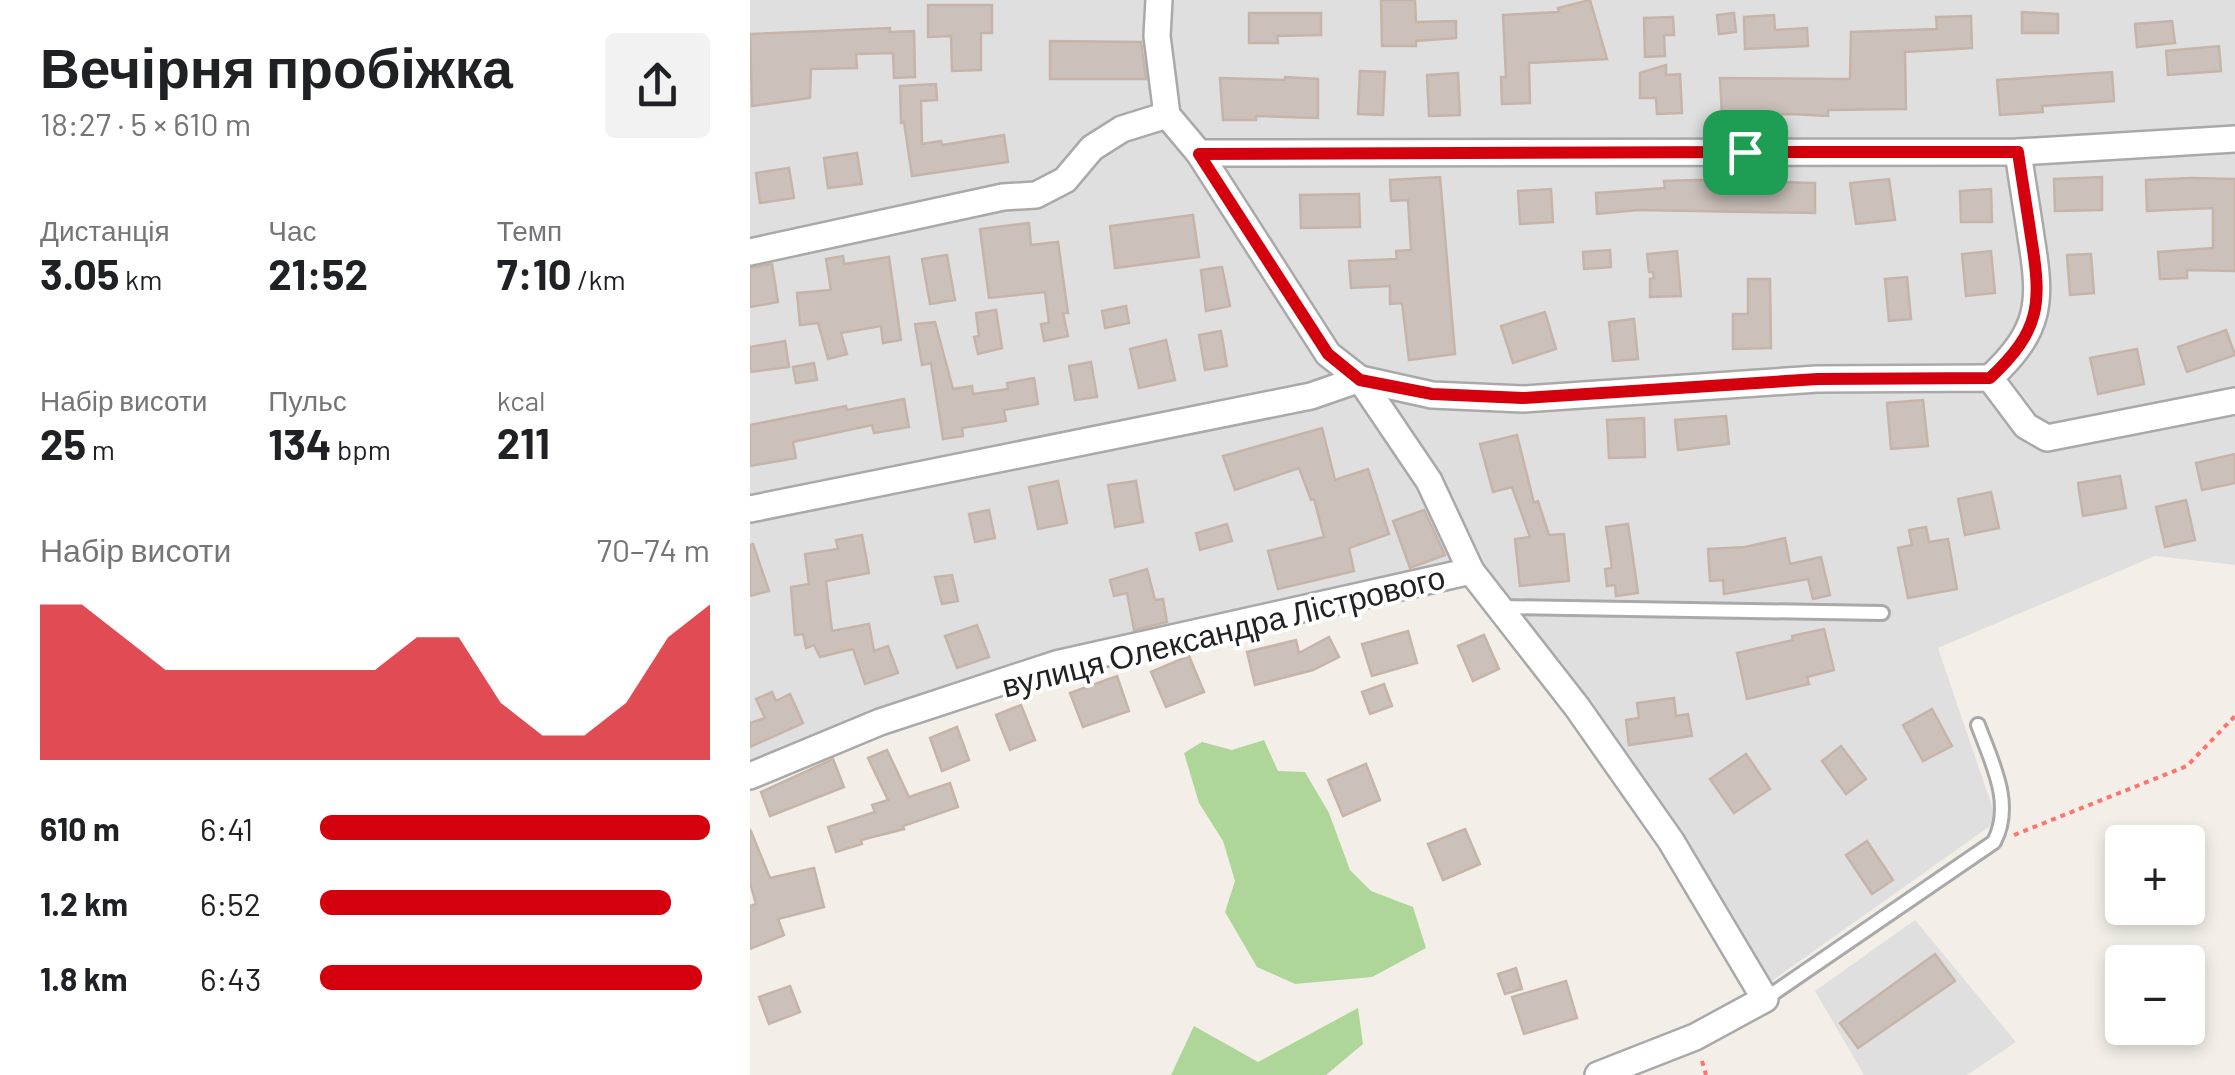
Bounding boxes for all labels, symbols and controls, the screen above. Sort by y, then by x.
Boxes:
text: Вечірня пробіжка [40,33,513,99]
button: share [605,33,710,138]
text: 18:27 · 5 × 610 m [40,104,251,142]
pin [1703,110,1788,195]
icon: arrive [1718,125,1773,180]
text: Дистанція [40,213,170,247]
text: Час [268,213,317,247]
text: Темп [497,213,562,247]
text: 3.05 [40,248,120,298]
text: 21:52 [268,248,368,298]
text: 7:10 [497,248,572,298]
text: km [120,262,162,296]
text: /km [572,262,626,296]
text: Набір висоти [40,383,207,417]
text: Пульс [268,383,347,417]
text: kcal [497,383,545,417]
text: 211 [497,417,550,467]
text: 25 [40,418,86,468]
text: 134 [268,418,331,468]
text: m [86,432,115,466]
text: bpm [331,432,391,466]
text: Набір висоти [40,530,231,568]
text: 70–74 m [597,530,710,568]
street label: вулиця Олександра Лістрового [998,556,1449,704]
text: 610 m [40,809,120,847]
text: 6:41 [200,809,253,847]
map controls [2105,825,2205,1045]
button: + [2105,825,2205,925]
text: 1.2 km [40,884,128,922]
text: 6:52 [200,884,261,922]
button: − [2105,945,2205,1045]
text: 1.8 km [40,959,127,997]
text: 6:43 [200,959,261,997]

